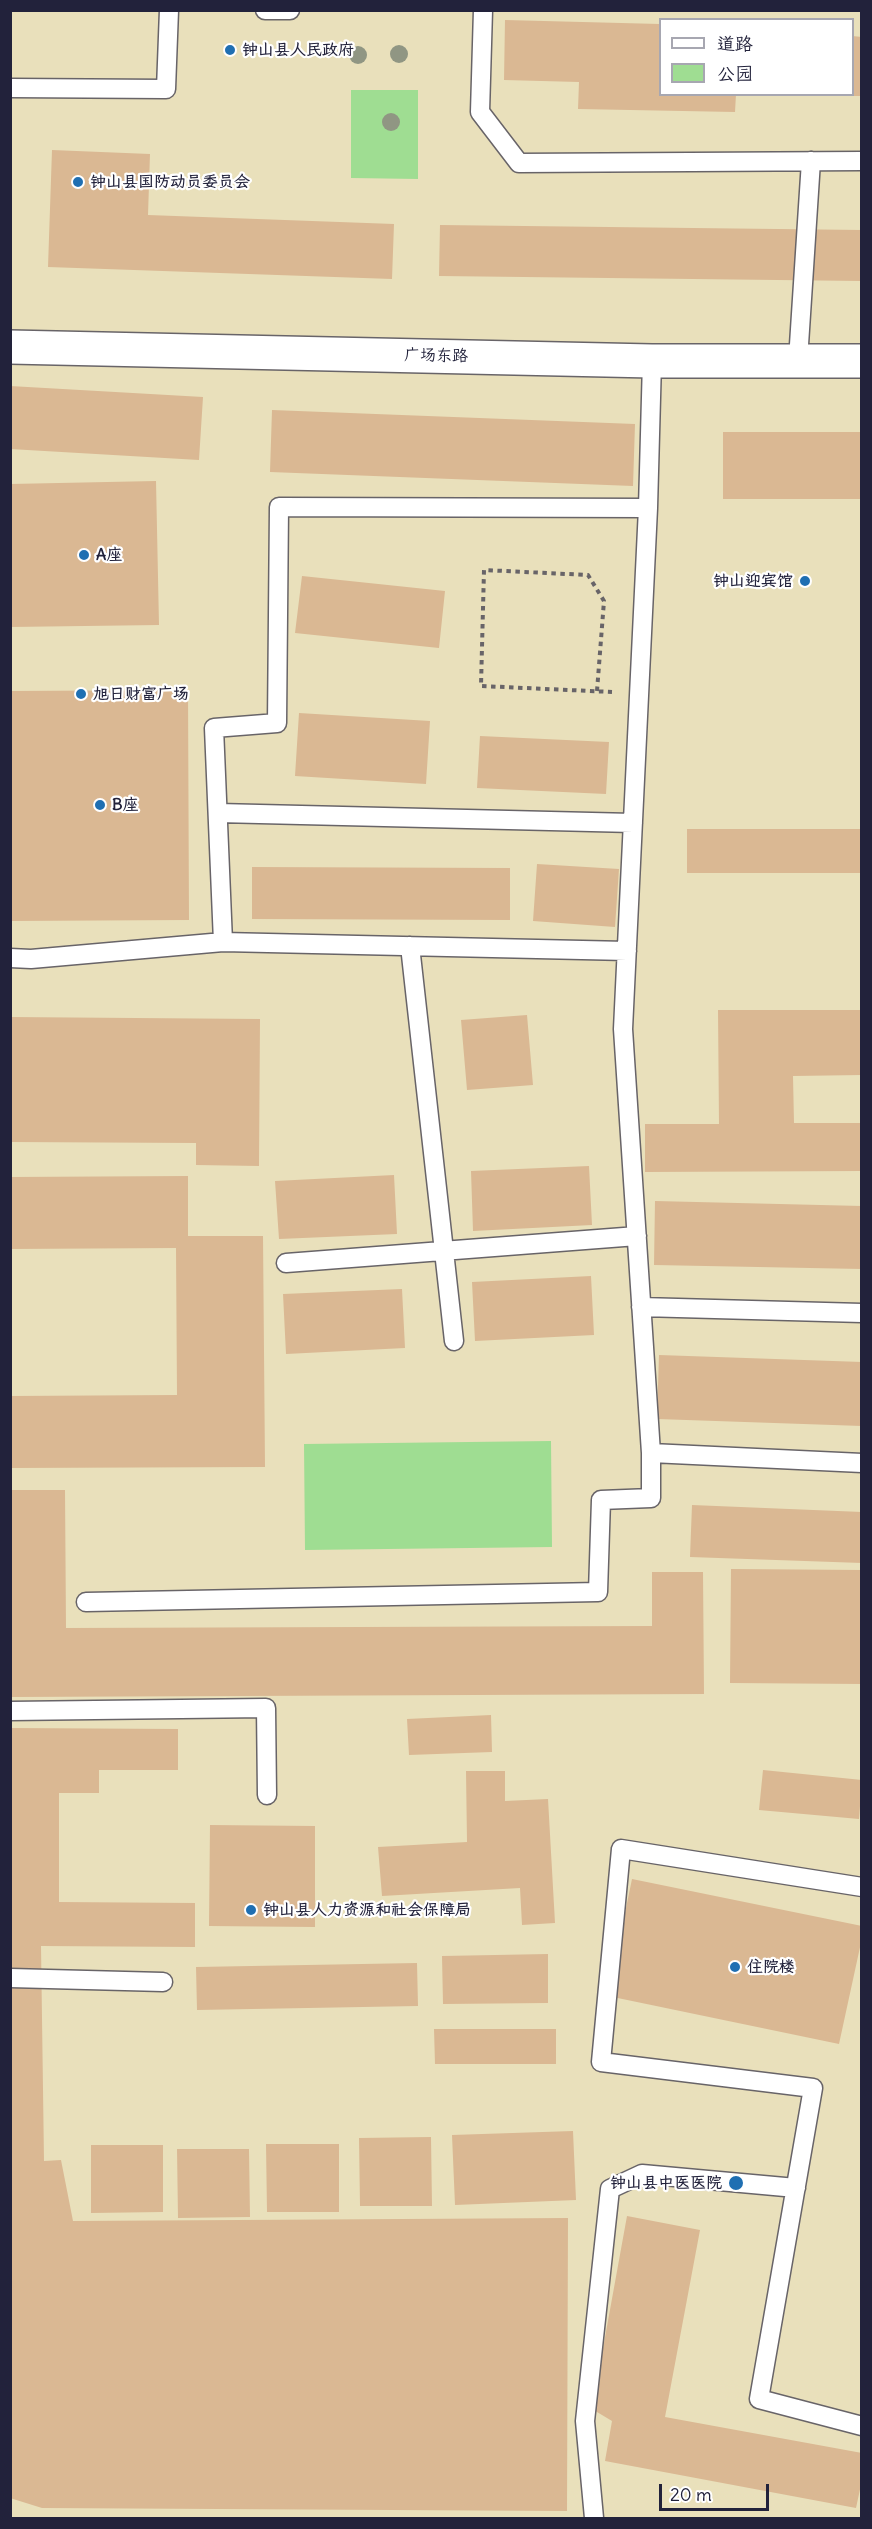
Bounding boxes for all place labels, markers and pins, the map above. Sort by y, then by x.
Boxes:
place label: 钟山县人民政府 [242,40,354,60]
marker: 钟山县人民政府 [223,43,237,57]
place label: 钟山县国防动员委员会 [90,172,250,192]
marker: 钟山县国防动员委员会 [71,175,85,189]
place label: A座 [96,545,122,565]
marker: A座 [77,548,91,562]
place label: 钟山迎宾馆 [713,571,793,591]
marker: 钟山迎宾馆 [798,574,812,588]
place label: 旭日财富广场 [93,684,189,704]
marker: 旭日财富广场 [74,687,88,701]
place label: B座 [112,795,138,815]
marker: B座 [93,798,107,812]
place label: 钟山县人力资源和社会保障局 [263,1900,471,1920]
marker: 钟山县人力资源和社会保障局 [244,1903,258,1917]
place label: 住院楼 [747,1957,795,1977]
marker: 住院楼 [728,1960,742,1974]
place label: 钟山县中医医院 [610,2173,722,2193]
marker: 钟山县中医医院 [727,2174,745,2192]

